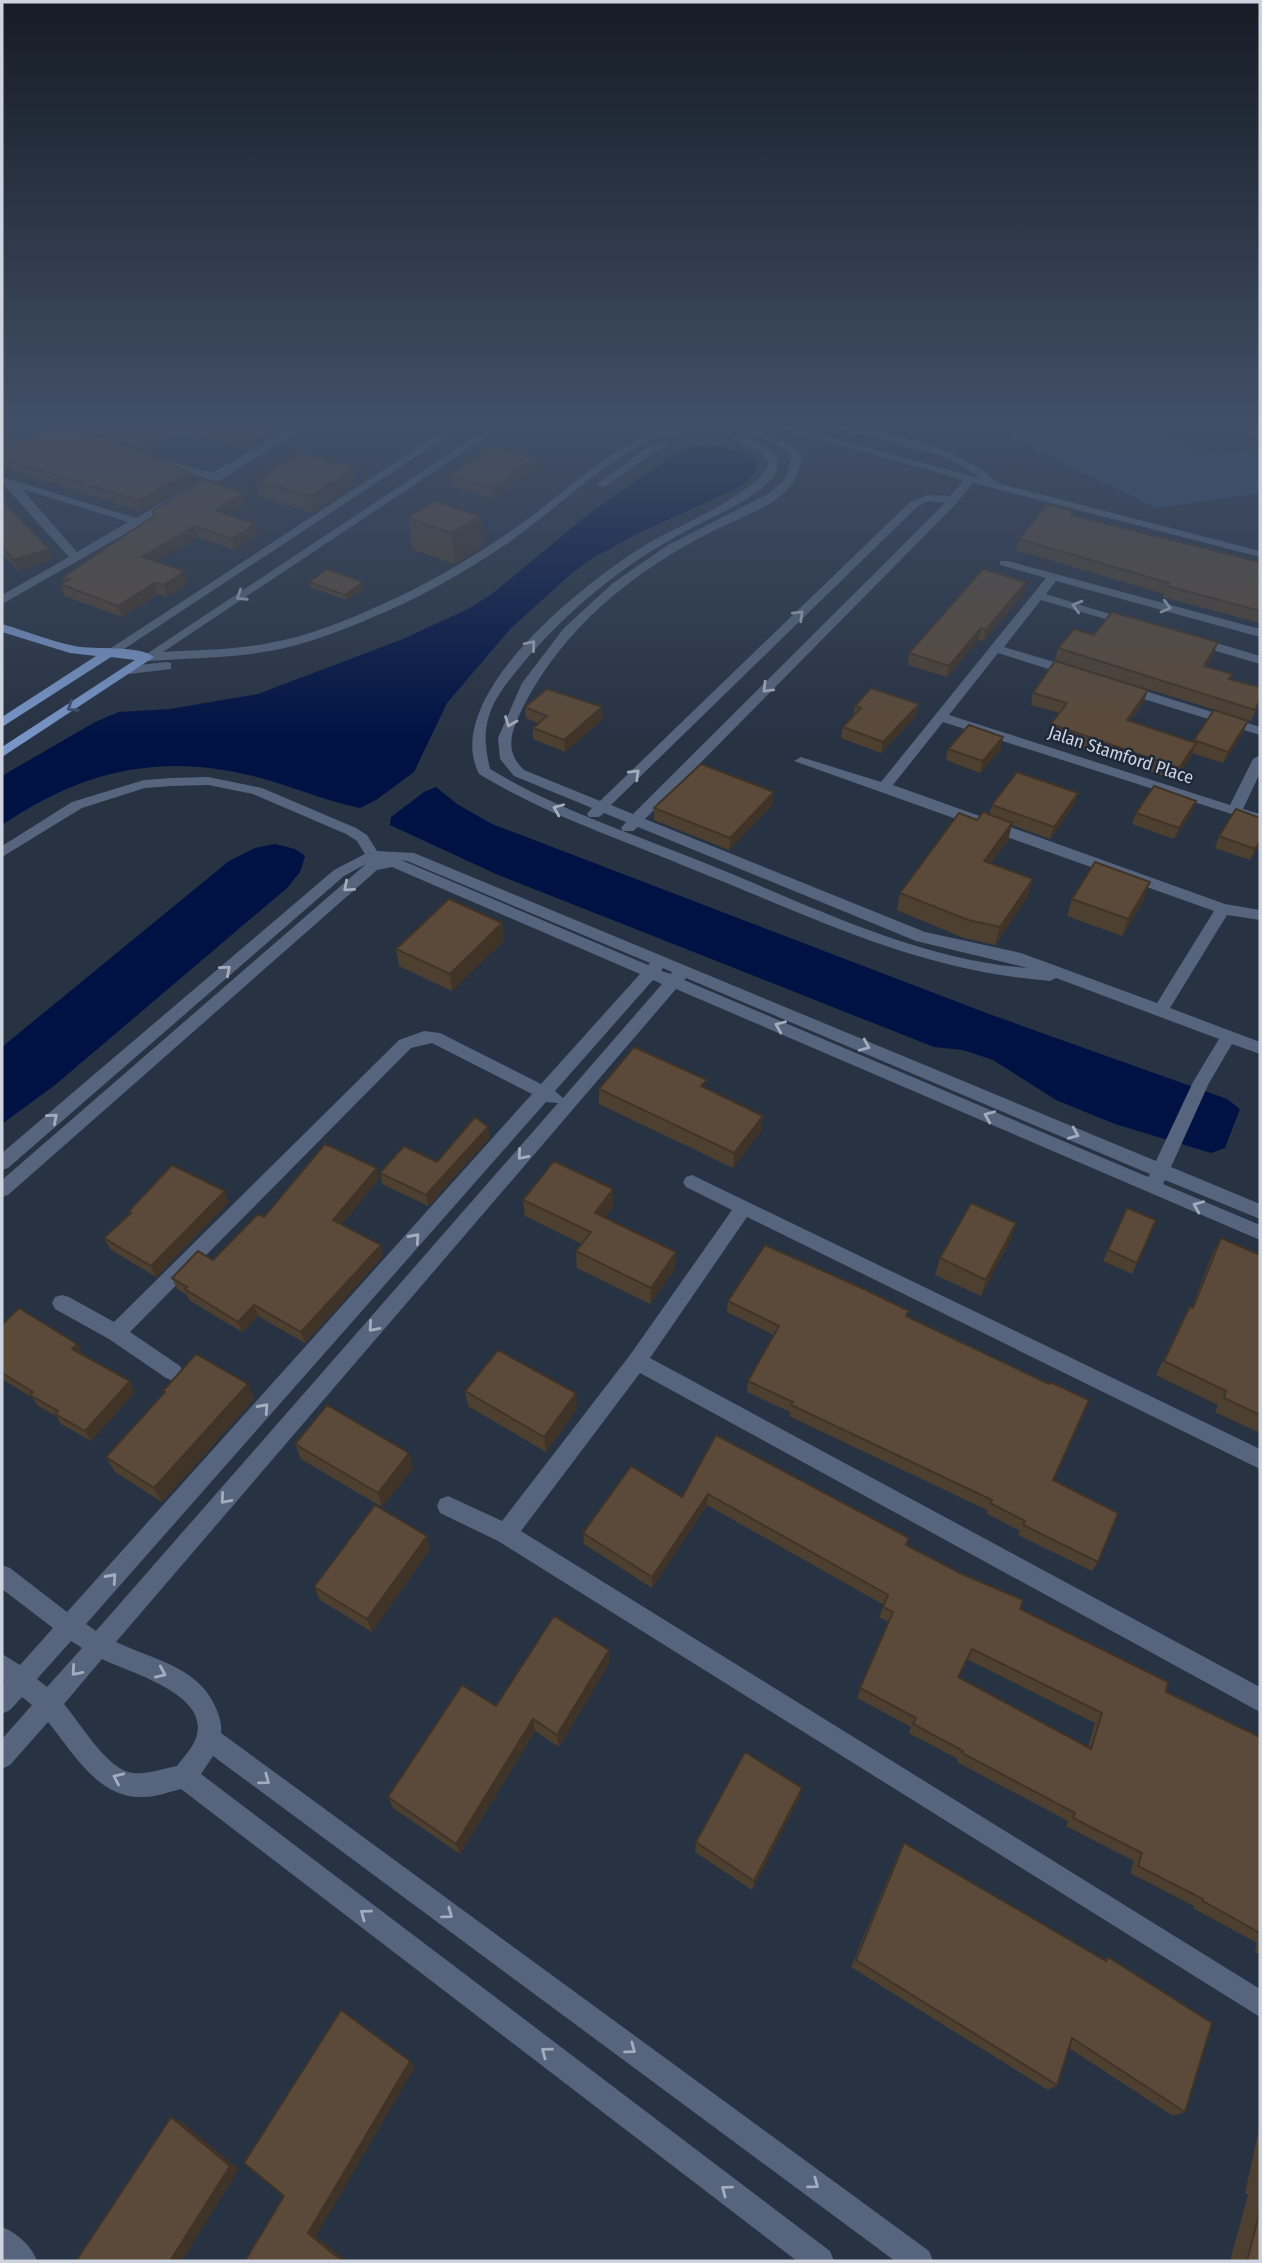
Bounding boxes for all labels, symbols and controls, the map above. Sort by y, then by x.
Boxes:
one-way arrow [236,587,249,600]
one-way arrow [1160,599,1172,614]
one-way arrow [1072,600,1084,615]
one-way arrow [791,611,804,624]
one-way arrow [523,640,535,653]
one-way arrow [763,680,776,693]
one-way arrow [66,699,79,712]
one-way arrow [504,716,518,728]
street label: Jalan Stamford Place [1046,721,1197,789]
one-way arrow [627,769,640,782]
one-way arrow [553,803,566,817]
one-way arrow [344,879,357,891]
one-way arrow [218,966,231,978]
one-way arrow [774,1020,786,1034]
one-way arrow [858,1037,870,1051]
one-way arrow [983,1110,996,1124]
one-way arrow [45,1114,58,1126]
one-way arrow [1067,1126,1080,1140]
one-way arrow [518,1147,530,1160]
one-way arrow [1192,1200,1204,1214]
one-way arrow [407,1233,419,1246]
one-way arrow [369,1319,381,1332]
one-way arrow [256,1403,268,1416]
one-way arrow [221,1491,233,1504]
one-way arrow [104,1573,116,1586]
one-way arrow [72,1663,84,1676]
one-way arrow [154,1665,166,1679]
one-way arrow [257,1771,270,1784]
one-way arrow [113,1773,125,1787]
one-way arrow [440,1906,453,1919]
one-way arrow [360,1910,372,1922]
one-way arrow [623,2041,636,2053]
one-way arrow [541,2048,553,2060]
one-way arrow [807,2176,819,2188]
one-way arrow [722,2186,734,2199]

